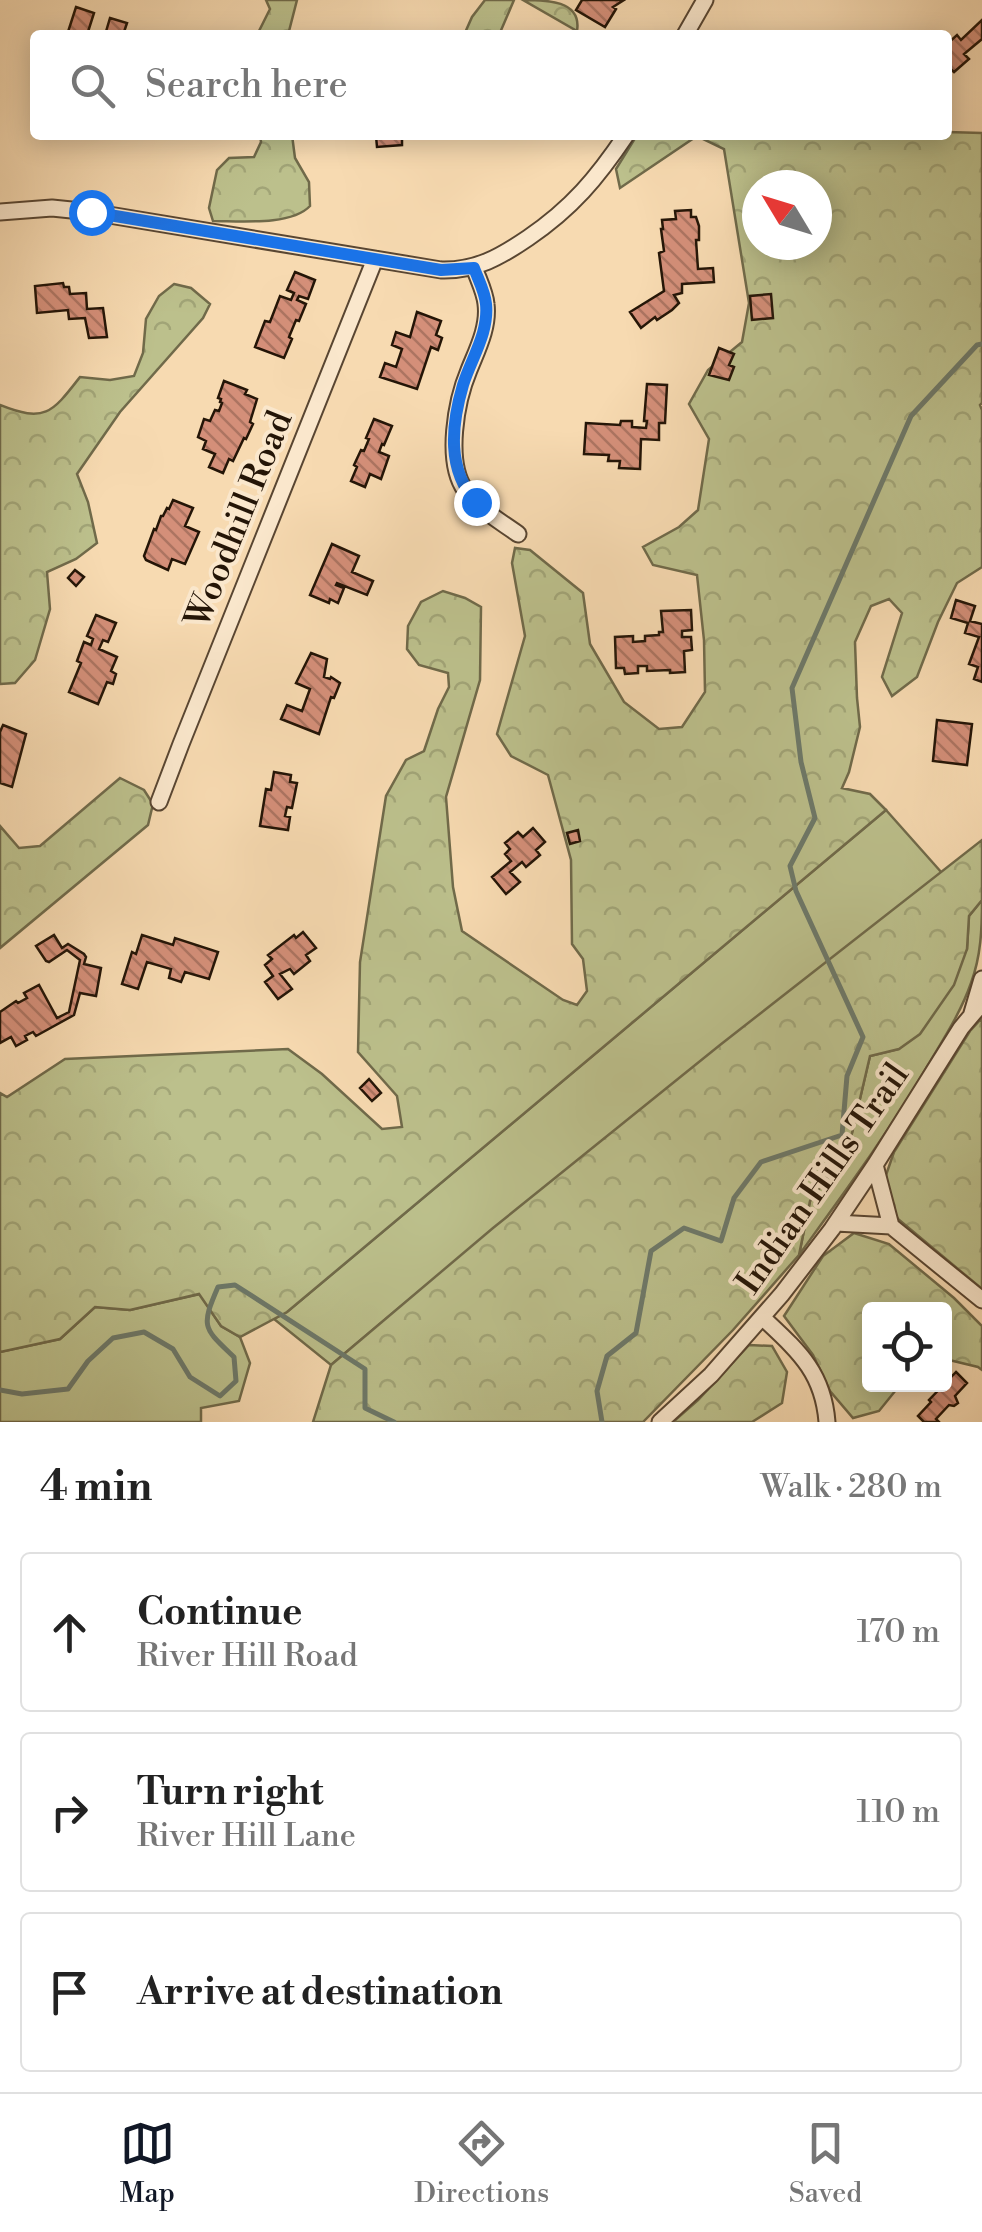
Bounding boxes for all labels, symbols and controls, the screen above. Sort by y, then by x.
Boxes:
search box [30,30,952,140]
icon: search [65,58,120,113]
text: Search here [145,62,348,109]
north arrow [742,170,832,260]
route start [69,190,115,236]
street label: Woodhill Road [176,405,302,635]
route end [454,480,500,526]
street label: Indian Hills Trail [728,1055,919,1303]
map controls [862,1302,952,1392]
button: locate [862,1302,952,1392]
text: 4 min [40,1461,152,1514]
text: Walk · 280 m [760,1467,942,1507]
text: Continue [137,1589,302,1636]
icon: ahead [42,1605,97,1660]
text: 170 m [857,1612,940,1652]
text: River Hill Road [137,1636,358,1676]
text: Turn right [137,1769,323,1816]
icon: right [42,1785,97,1840]
text: 110 m [857,1792,940,1832]
text: River Hill Lane [137,1816,356,1856]
icon: arrive [42,1965,97,2020]
text: Arrive at destination [137,1969,503,2016]
tab: Map [120,2116,175,2211]
tab: Directions [414,2116,549,2211]
tab: Saved [789,2116,862,2211]

